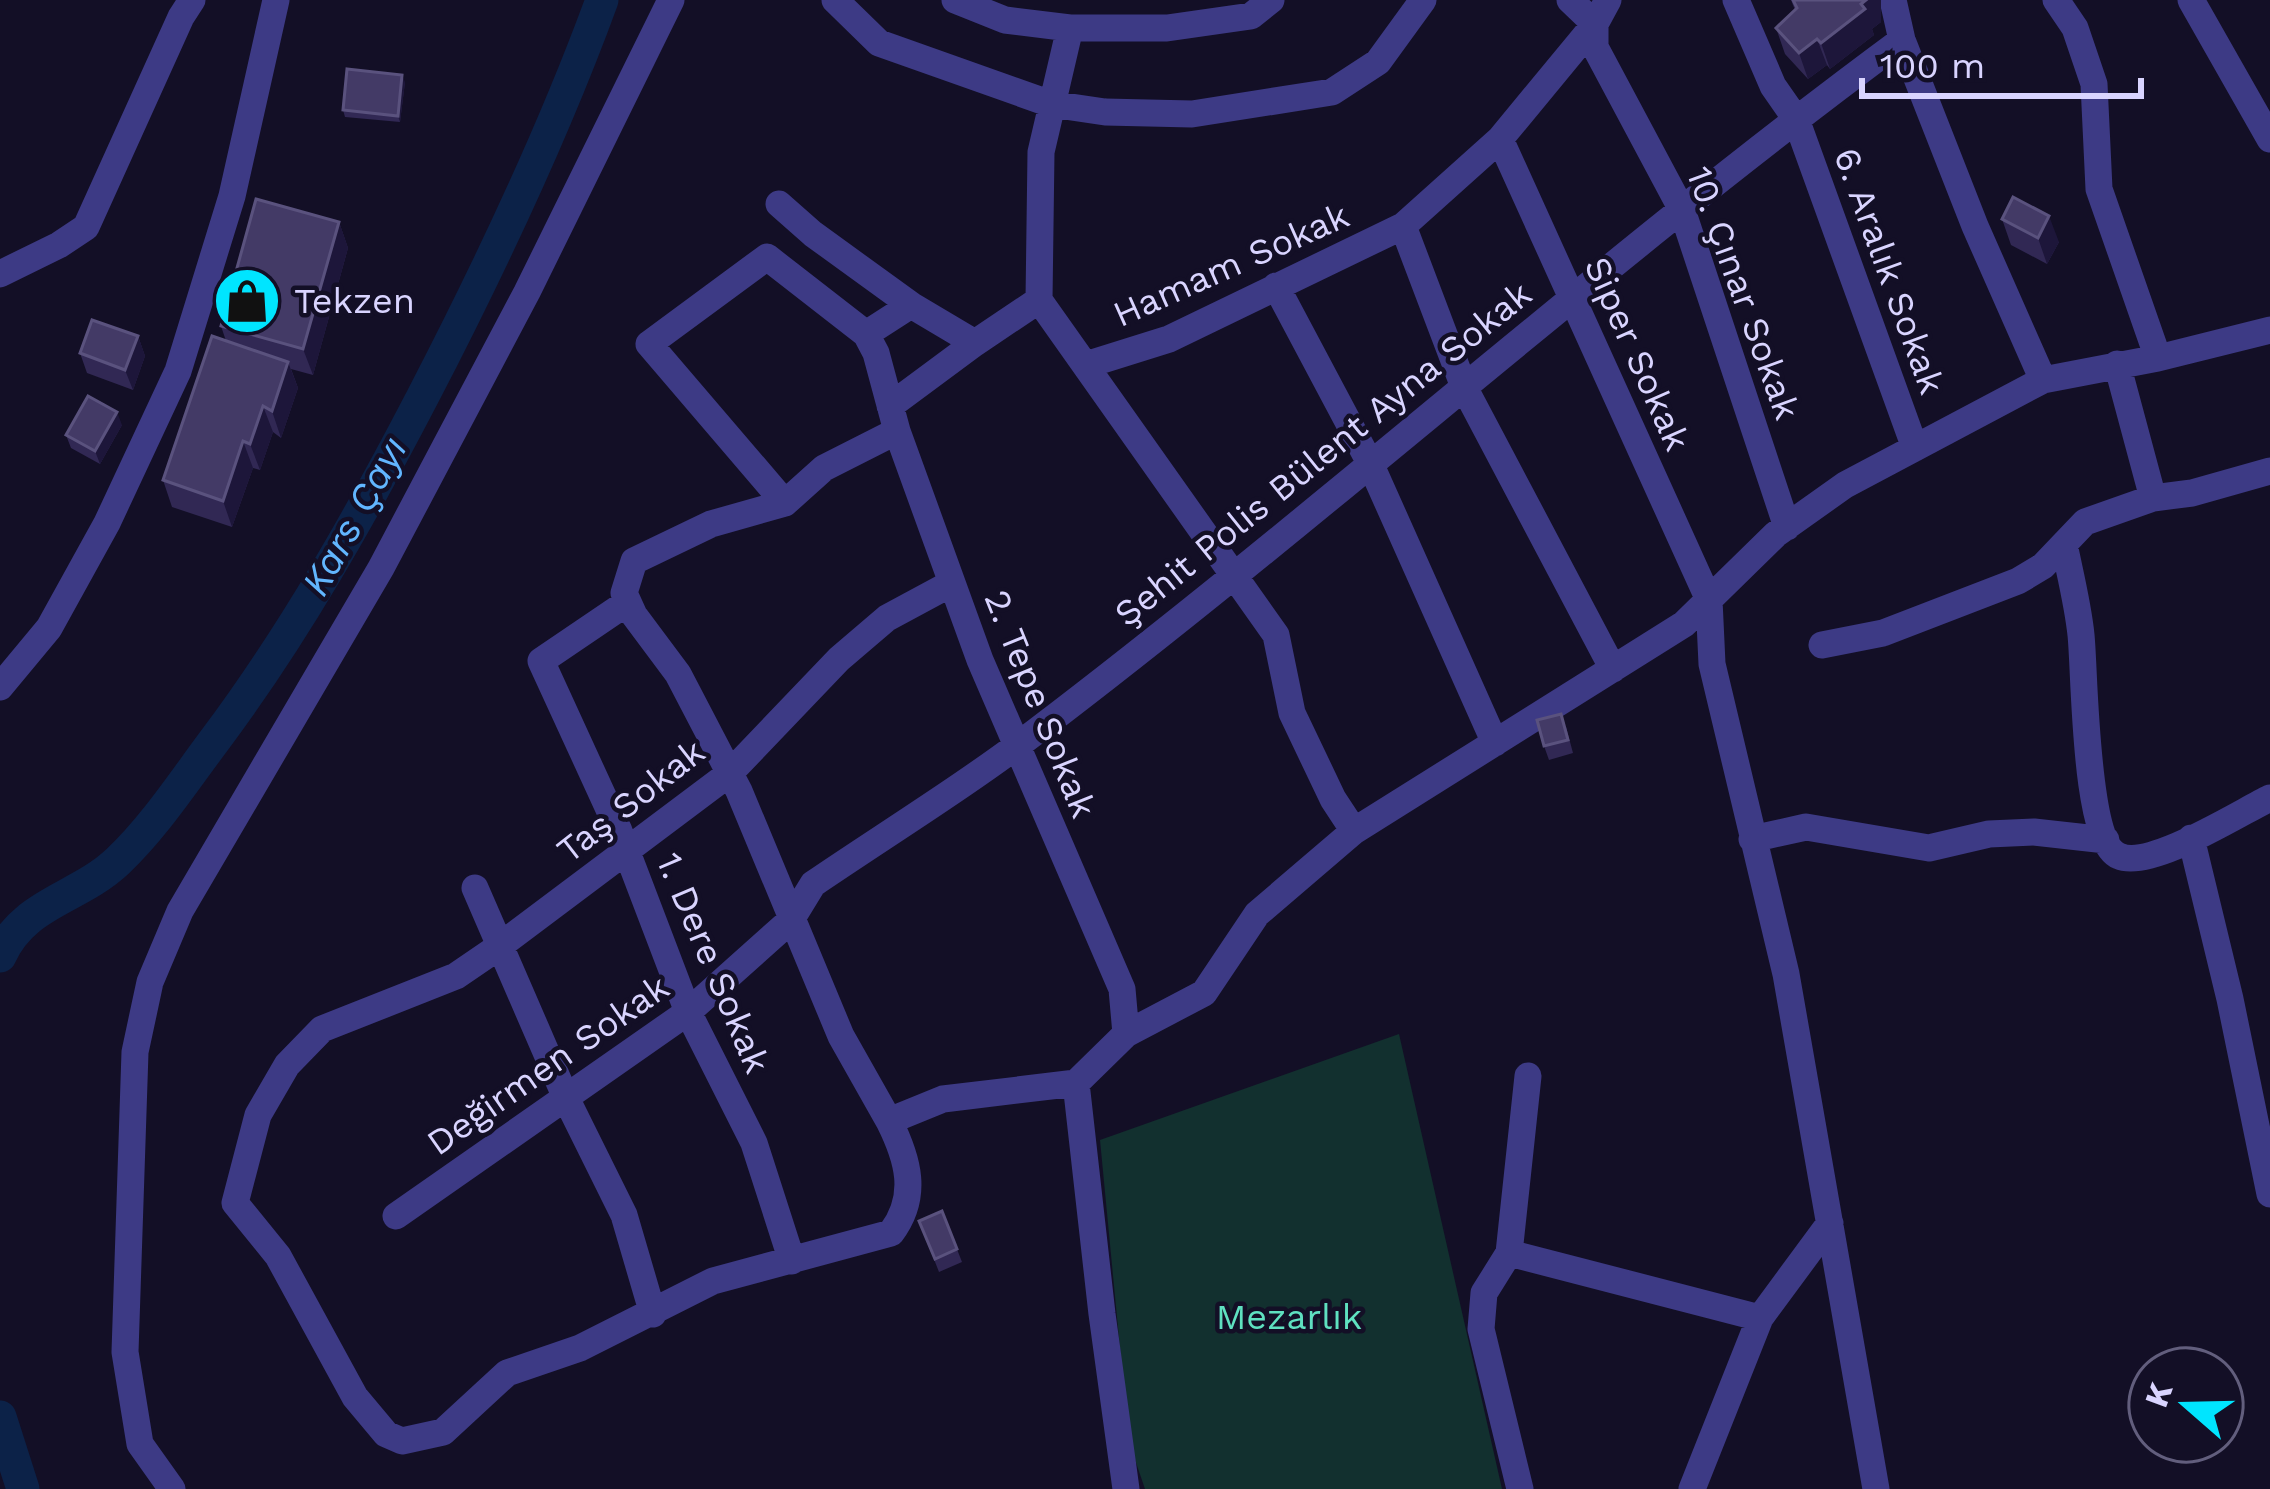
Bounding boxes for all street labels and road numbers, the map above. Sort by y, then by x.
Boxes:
street label: 6. Aralık Sokak [1825,142,1953,400]
street label: 10. Çınar Sokak [1678,161,1808,425]
street label: Hamam Sokak [1107,194,1355,336]
street label: Siper Sokak [1576,251,1698,457]
street label: Şehit Polis Bülent Ayna Sokak [1106,273,1540,635]
street label: 2. Tepe Sokak [975,584,1105,824]
street label: Taş Sokak [549,731,713,871]
street label: 1. Dere Sokak [648,846,778,1080]
street label: Değirmen Sokak [419,966,677,1164]

